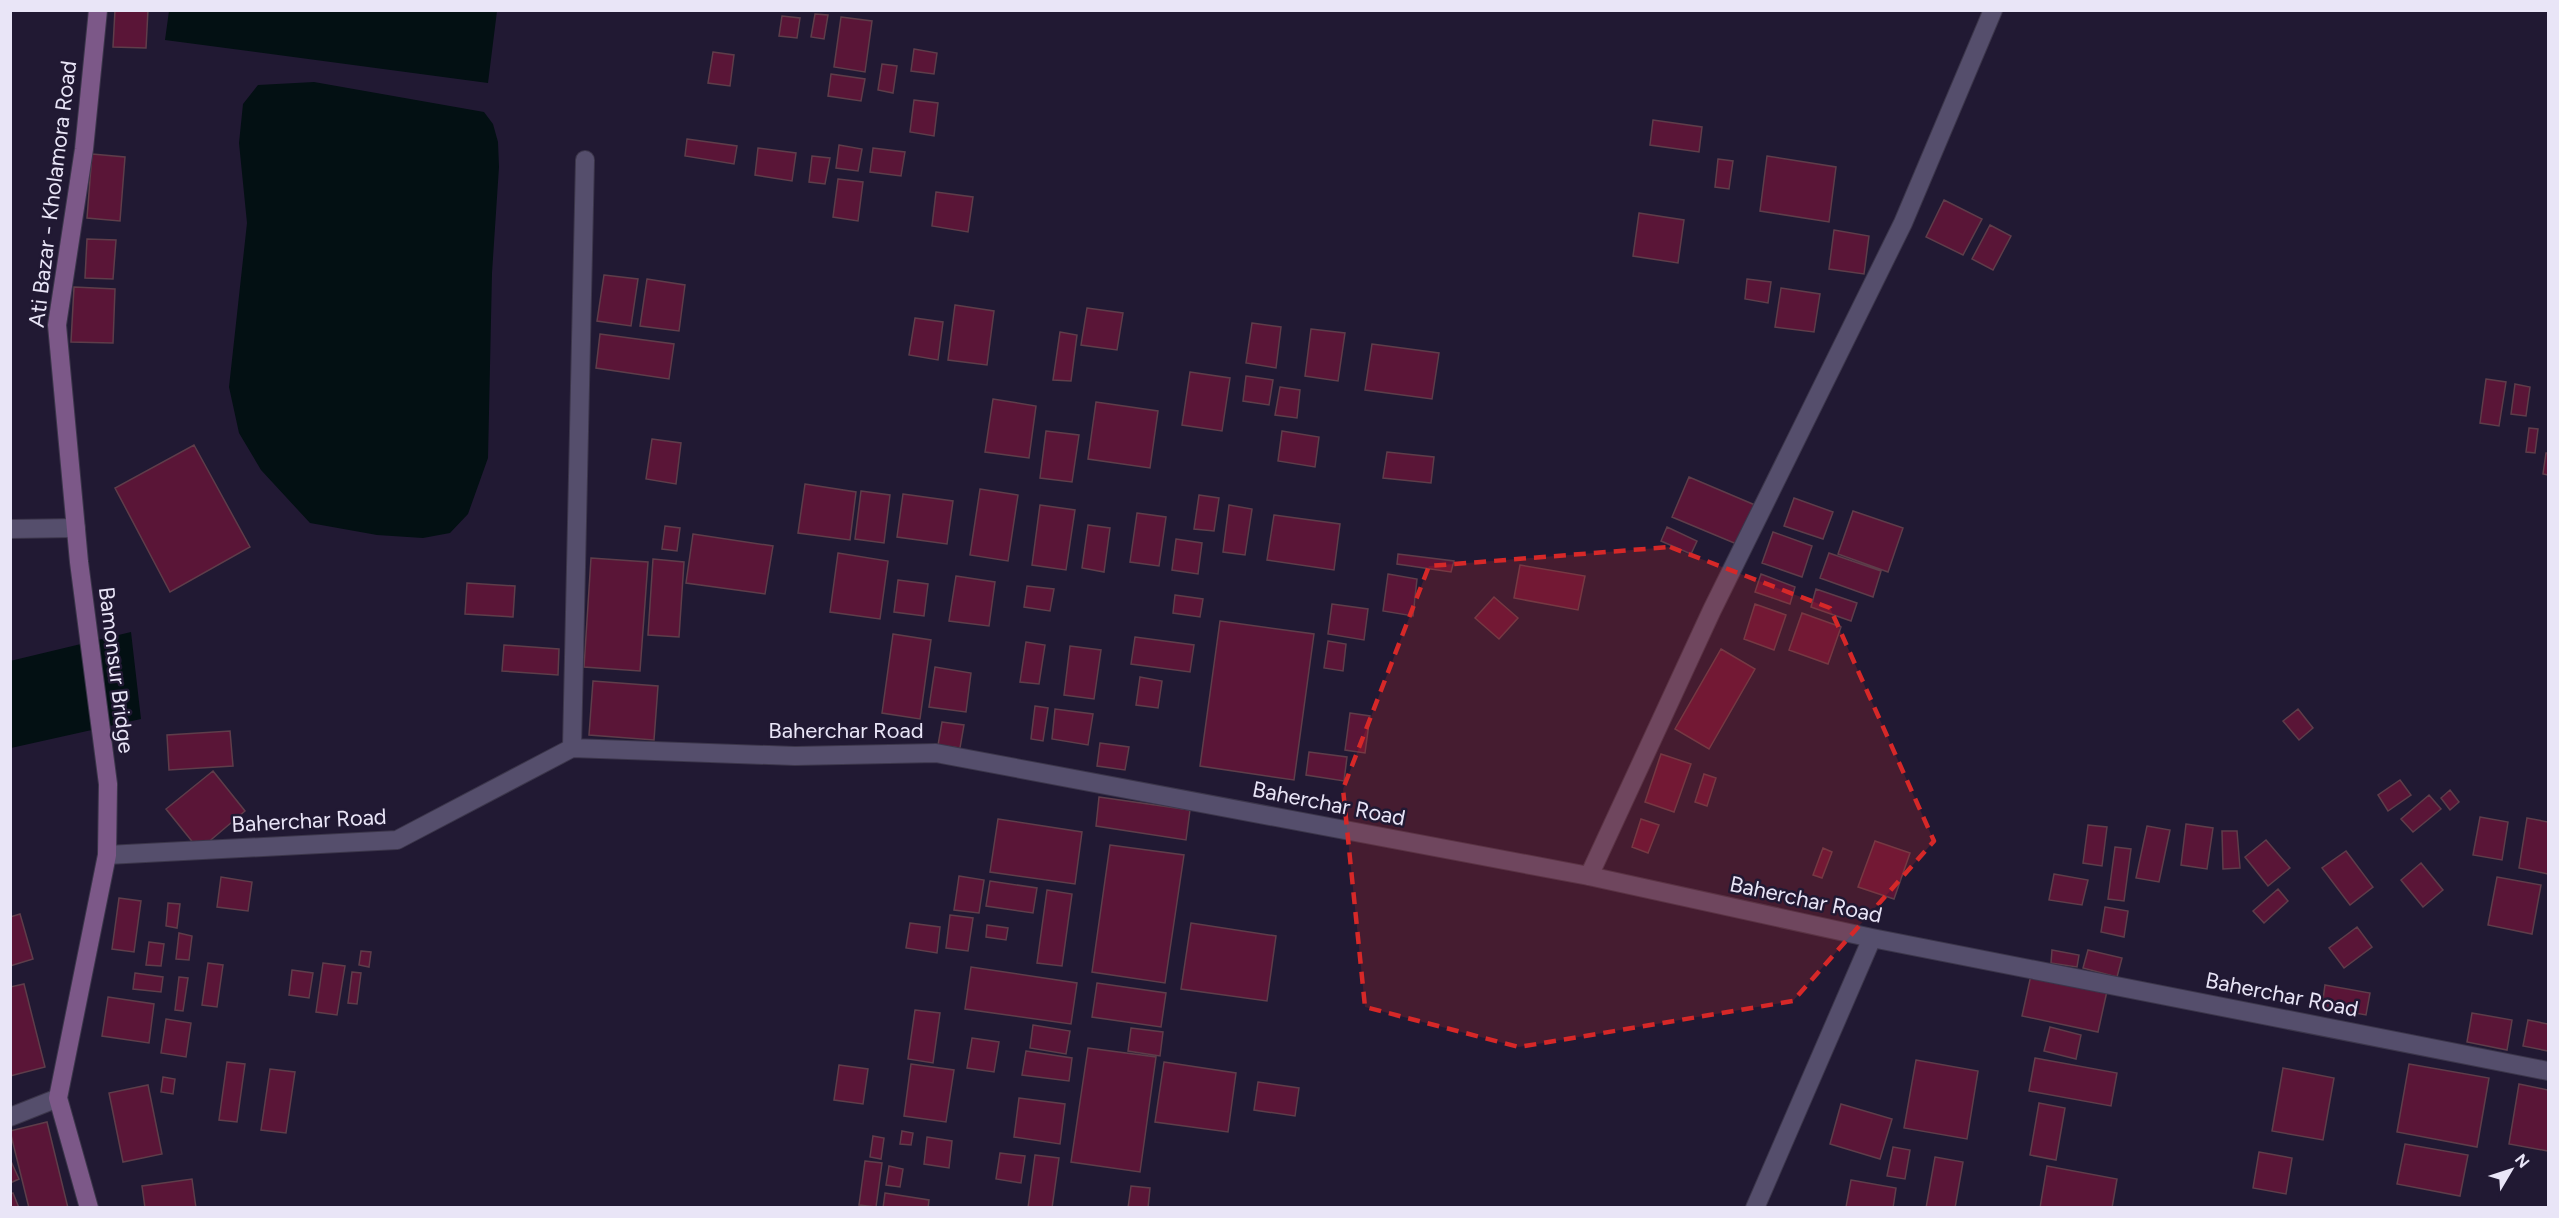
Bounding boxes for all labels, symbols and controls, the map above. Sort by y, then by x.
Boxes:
street label: Ati Bazar - Kholamora Road [23,59,82,329]
street label: Bamonsur Bridge [93,585,140,755]
street label: Baherchar Road [768,717,924,744]
street label: Baherchar Road [1250,775,1408,832]
street label: Baherchar Road [231,803,387,838]
street label: Baherchar Road [1727,870,1885,929]
street label: Baherchar Road [2203,966,2361,1023]
north arrow [2481,1140,2541,1200]
text: N [2511,1150,2534,1172]

